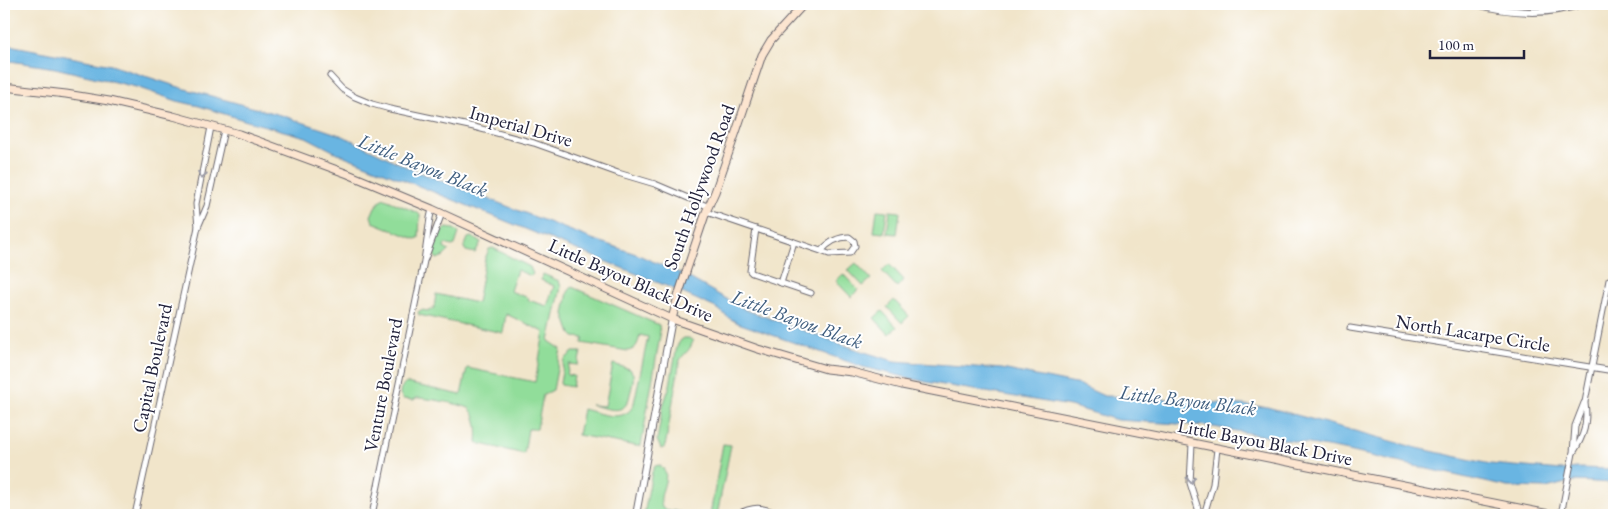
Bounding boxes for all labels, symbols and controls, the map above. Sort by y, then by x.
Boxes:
scale bar [1430,28,1524,60]
text: 100 m [1438,35,1475,54]
street label: Imperial Drive [467,99,575,153]
street label: South Hollywood Road [657,100,741,273]
water label: Little Bayou Black [353,127,492,203]
one-way arrow [197,170,208,179]
street label: Little Bayou Black Drive [545,233,717,327]
water label: Little Bayou Black [727,283,866,355]
street label: Capital Boulevard [126,301,178,435]
street label: North Lacarpe Circle [1394,308,1552,358]
street label: Venture Boulevard [358,316,408,454]
water label: Little Bayou Black [1117,379,1258,421]
street label: Little Bayou Black Drive [1176,413,1354,471]
one-way arrow [1186,476,1197,484]

